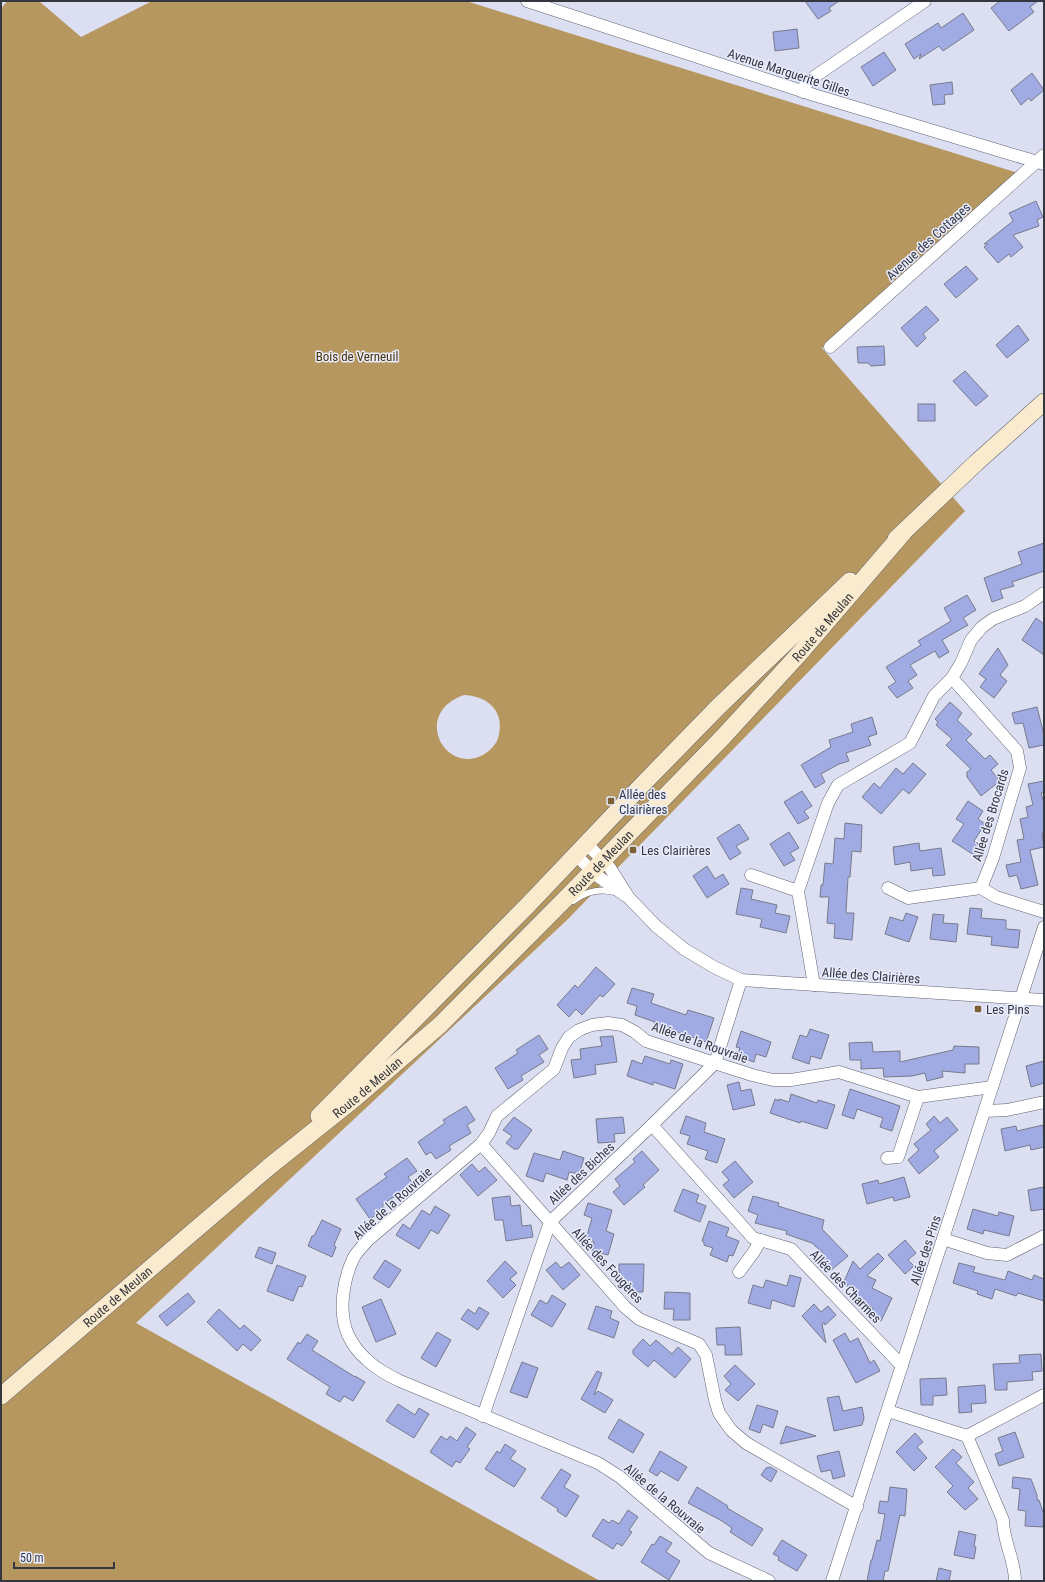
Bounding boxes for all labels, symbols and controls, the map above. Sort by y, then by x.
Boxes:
street label: Avenue Marguerite Gilles [726,46,852,99]
street label: Avenue des Cottages [883,200,974,283]
park label: Bois de Verneuil [316,349,398,364]
street label: Route de Meulan [789,590,856,665]
street label: Allée des Brocards [969,767,1012,863]
place label: Allée des Clairières [619,787,668,817]
marker: Allée des Clairières [606,796,616,806]
street label: Route de Meulan [566,827,636,899]
place label: Les Clairières [641,843,711,858]
marker: Les Clairières [628,845,638,855]
street label: Allée des Clairières [821,965,921,986]
place label: Les Pins [986,1002,1030,1017]
marker: Les Pins [973,1004,983,1014]
street label: Allée de la Rouvraie [650,1019,750,1066]
street label: Route de Meulan [330,1054,405,1121]
street label: Allée des Biches [545,1139,617,1208]
street label: Allée de la Rouvraie [350,1164,435,1243]
street label: Allée des Pins [907,1213,944,1287]
street label: Allée des Fougères [569,1225,646,1306]
street label: Allée des Charmes [807,1247,884,1326]
street label: Route de Meulan [80,1263,155,1331]
street label: Allée de la Rouvraie [621,1460,708,1536]
scale bar [14,1544,114,1570]
text: 50 m [20,1551,44,1565]

